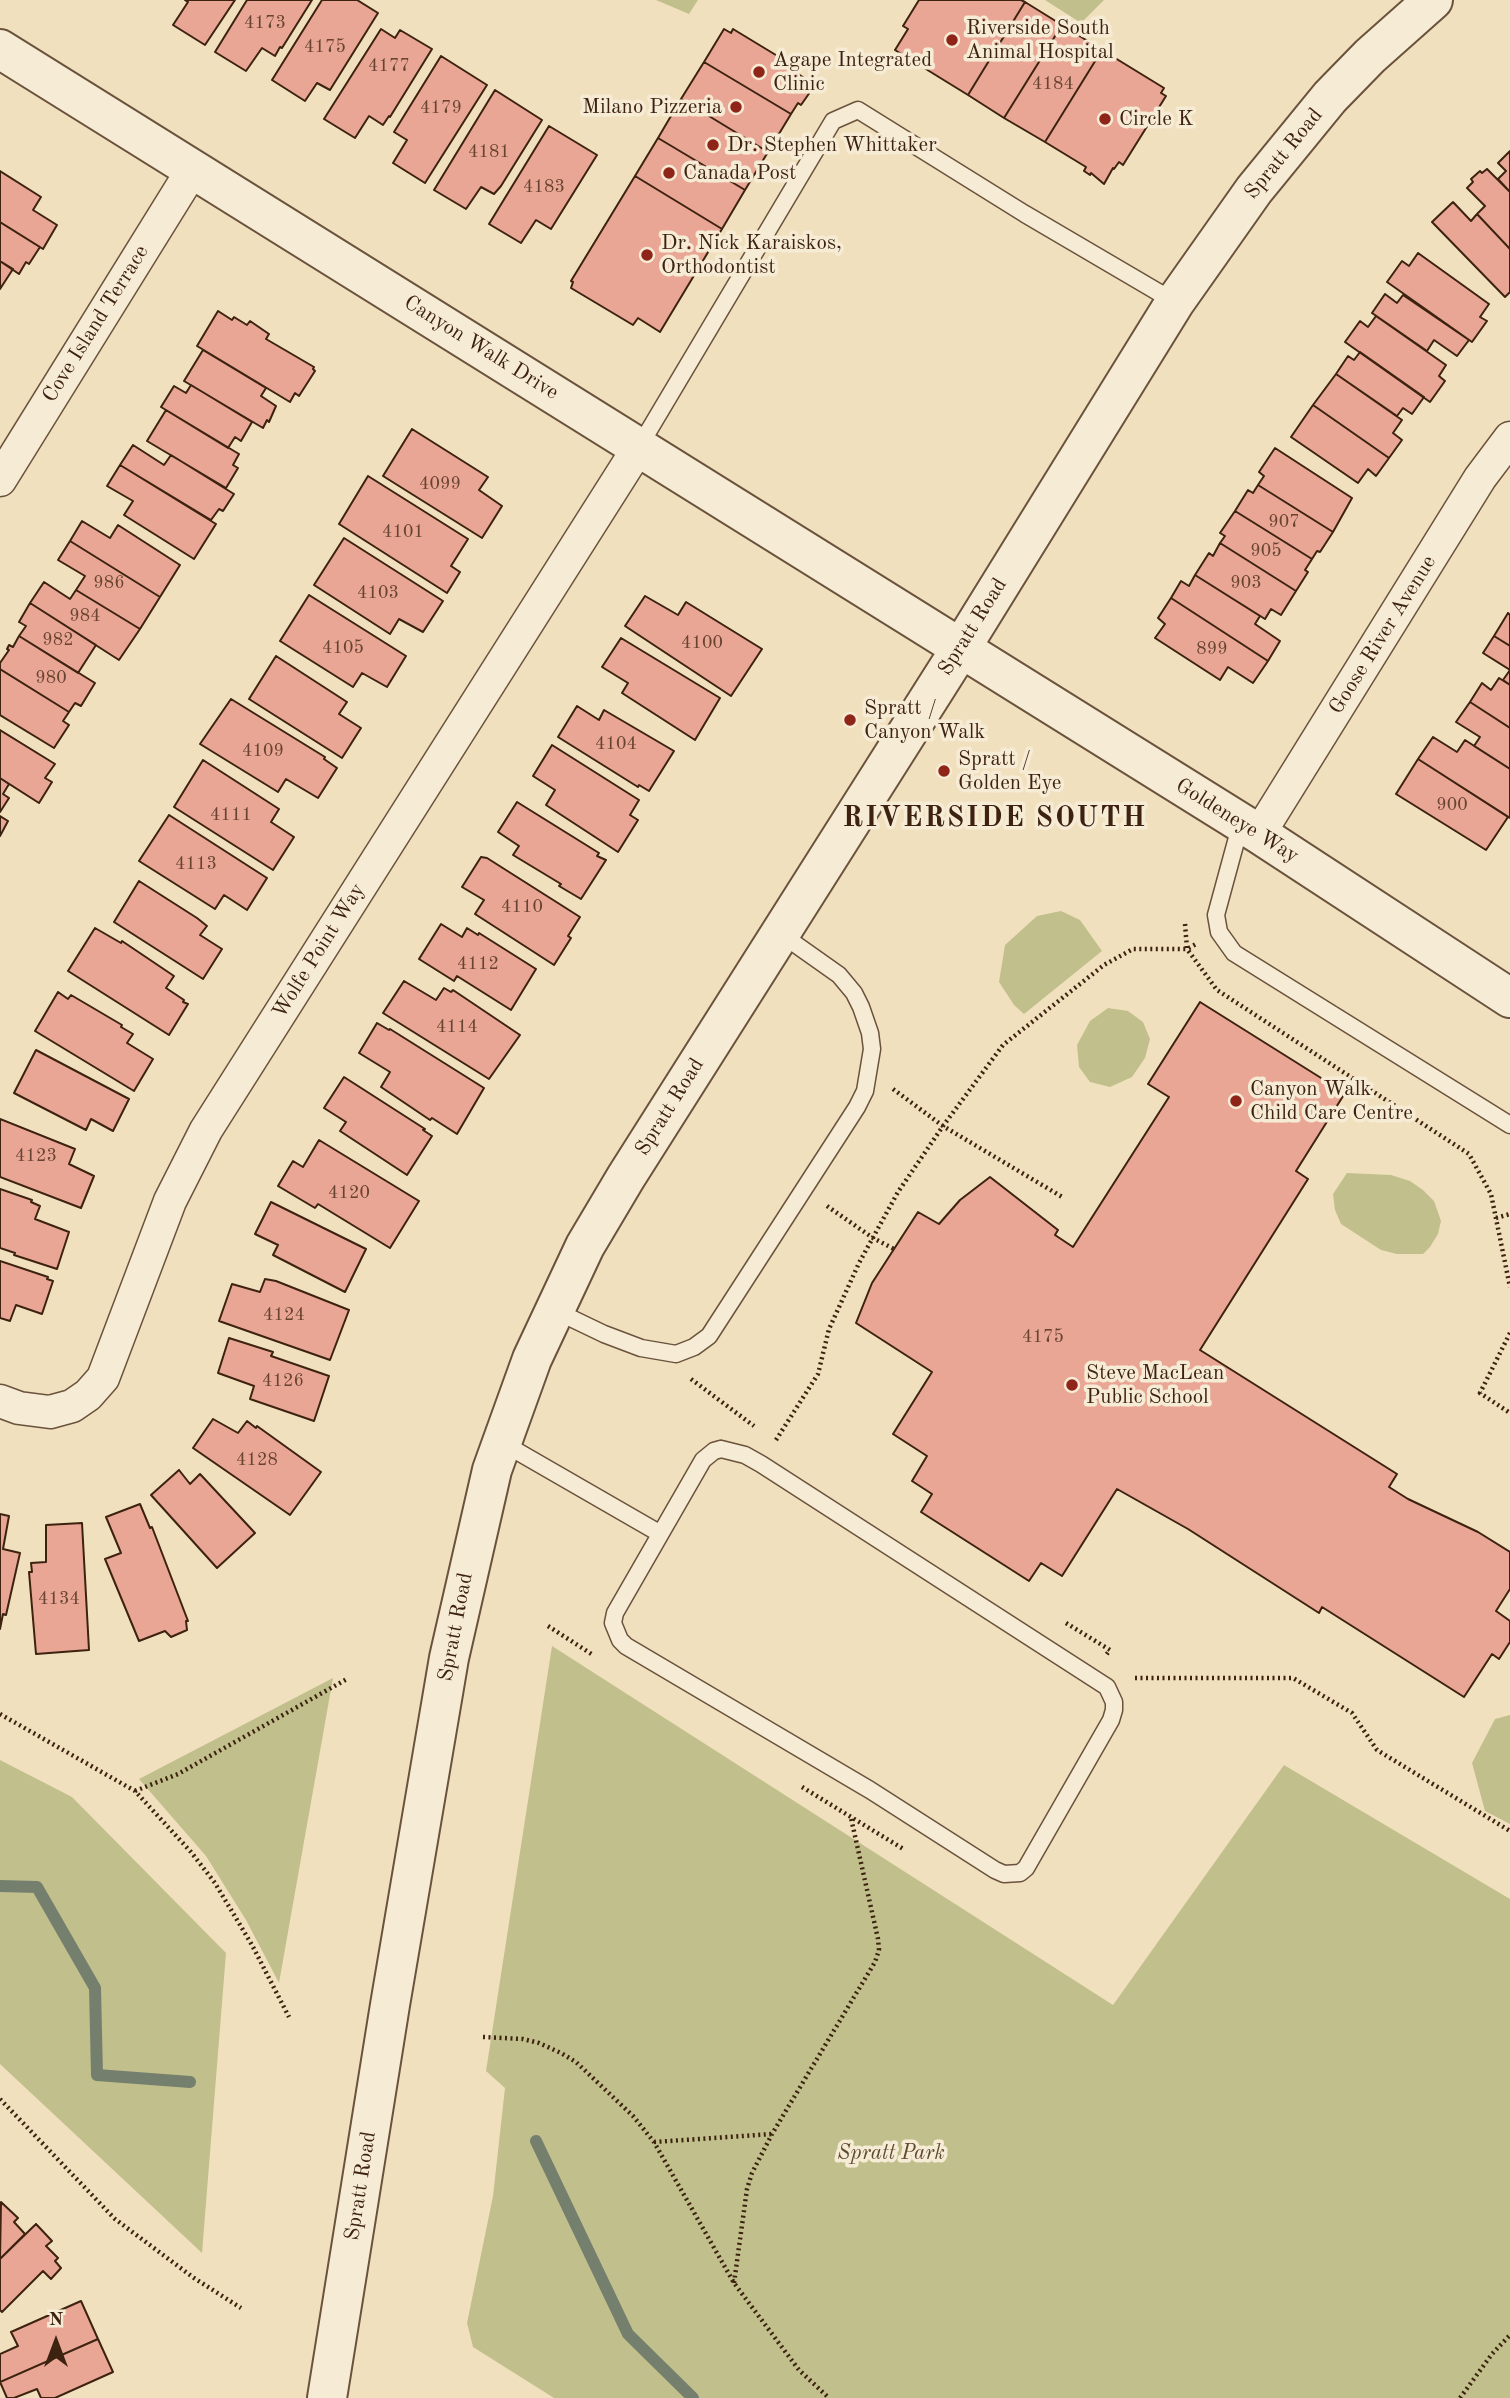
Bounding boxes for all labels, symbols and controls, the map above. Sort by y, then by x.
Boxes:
house number: 4173 [244,12,286,34]
place label: Riverside South Animal Hospital [966,15,1114,65]
marker: Riverside South Animal Hospital [944,32,960,48]
house number: 4175 [304,36,346,58]
place label: Agape Integrated Clinic [773,47,932,97]
house number: 4177 [368,55,410,77]
marker: Agape Integrated Clinic [751,64,767,80]
house number: 4184 [1032,73,1074,95]
place label: Milano Pizzeria [582,94,722,120]
house number: 4179 [420,97,462,119]
marker: Milano Pizzeria [728,99,744,115]
street label: Spratt Road [1240,103,1328,205]
place label: Circle K [1119,106,1194,132]
marker: Circle K [1097,111,1113,127]
place label: Dr. Stephen Whittaker [727,132,937,158]
marker: Dr. Stephen Whittaker [705,137,721,153]
house number: 4181 [468,141,510,163]
place label: Canada Post [683,160,796,186]
marker: Canada Post [661,165,677,181]
house number: 4183 [523,176,565,198]
place label: Dr. Nick Karaiskos, Orthodontist [661,230,842,280]
street label: Cove Island Terrace [37,241,155,407]
marker: Dr. Nick Karaiskos, Orthodontist [639,247,655,263]
street label: Canyon Walk Drive [399,290,563,406]
house number: 4099 [419,473,461,495]
house number: 907 [1268,511,1300,533]
house number: 4101 [382,521,424,543]
house number: 905 [1250,540,1282,562]
street label: Goose River Avenue [1324,551,1442,719]
house number: 986 [93,572,125,594]
house number: 903 [1230,572,1262,594]
street label: Spratt Road [933,574,1013,680]
house number: 4103 [357,582,399,604]
house number: 984 [69,605,101,627]
house number: 982 [42,629,74,651]
house number: 4100 [681,632,723,654]
house number: 4105 [322,637,364,659]
house number: 899 [1196,638,1228,660]
house number: 980 [35,667,67,689]
place label: Spratt / Canyon Walk [864,695,985,745]
marker: Spratt / Canyon Walk [842,712,858,728]
house number: 4104 [595,733,637,755]
house number: 4109 [242,740,284,762]
place label: Spratt / Golden Eye [958,746,1061,796]
marker: Spratt / Golden Eye [936,763,952,779]
street label: Goldeneye Way [1171,773,1303,869]
house number: 900 [1436,794,1468,816]
district label: RIVERSIDE SOUTH [844,802,1146,836]
house number: 4111 [210,804,252,826]
house number: 4113 [175,853,217,875]
street label: Wolfe Point Way [267,879,371,1023]
house number: 4110 [501,896,543,918]
house number: 4112 [457,953,499,975]
house number: 4114 [436,1016,478,1038]
street label: Spratt Road [630,1054,710,1160]
place label: Canyon Walk Child Care Centre [1250,1076,1413,1126]
marker: Canyon Walk Child Care Centre [1228,1093,1244,1109]
house number: 4123 [15,1145,57,1167]
house number: 4120 [328,1182,370,1204]
house number: 4124 [263,1304,305,1326]
house number: 4175 [1022,1326,1064,1348]
place label: Steve MacLean Public School [1086,1360,1224,1410]
house number: 4126 [262,1370,304,1392]
marker: Steve MacLean Public School [1064,1377,1080,1393]
house number: 4128 [236,1449,278,1471]
street label: Spratt Road [433,1570,479,1684]
house number: 4134 [38,1588,80,1610]
street label: Spratt Road [340,2130,382,2242]
park label: Spratt Park [837,2140,945,2166]
north arrow [21,2307,91,2377]
text: N [49,2311,63,2330]

